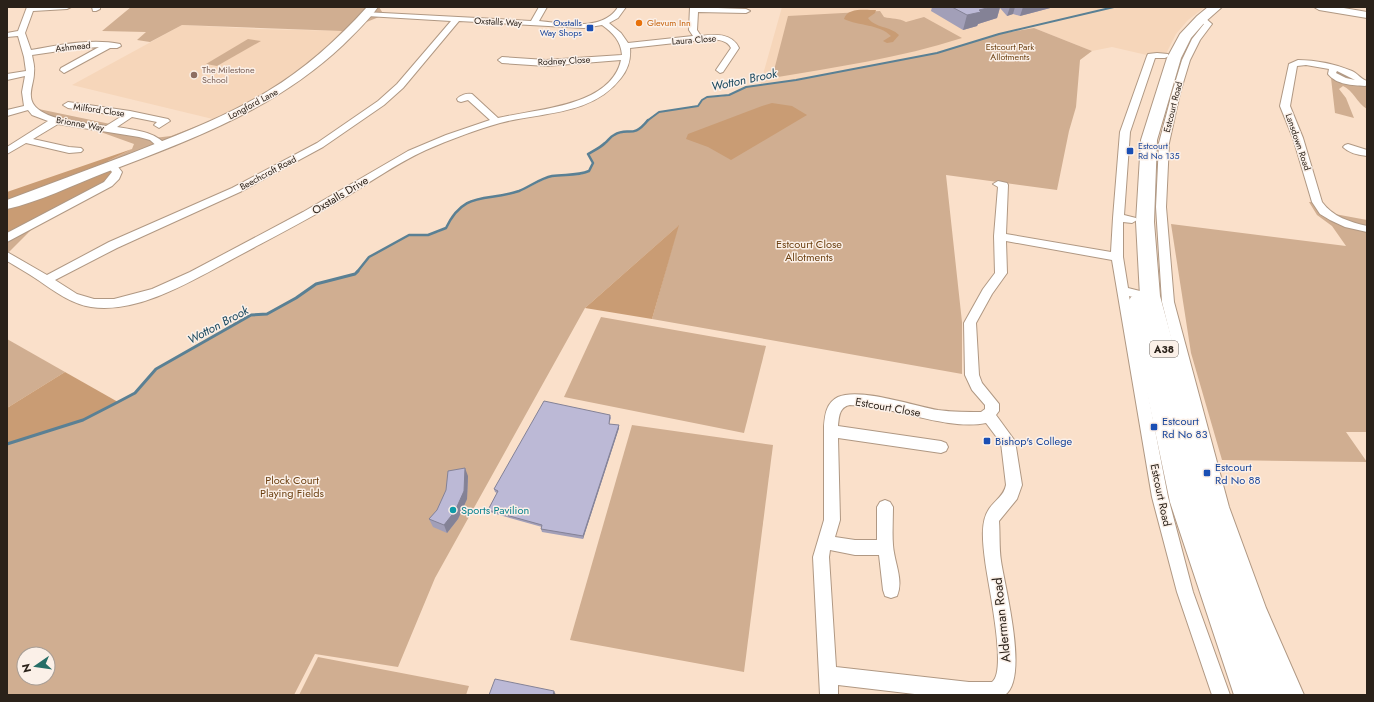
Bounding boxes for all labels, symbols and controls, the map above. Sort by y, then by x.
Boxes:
street label: Oxstalls Way [474,14,522,29]
place label: Oxstalls Way Shops [540,16,582,39]
place label: Glevum Inn [647,16,691,29]
marker: Glevum Inn [634,18,644,28]
marker: Oxstalls Way Shops [585,23,595,33]
street label: Laura Close [671,31,717,48]
street label: Ashmead [55,38,91,55]
park label: Estcourt Park Allotments [986,40,1034,63]
street label: Rodney Close [537,53,591,68]
place label: The Milestone School [202,63,255,86]
water label: Wotton Brook [709,64,779,96]
marker: The Milestone School [189,70,199,80]
street label: Estcourt Road [1160,80,1185,134]
street label: Longford Lane [225,85,280,122]
street label: Milford Close [73,99,126,120]
street label: Lansdown Road [1283,112,1314,172]
street label: Brionne Way [55,113,105,134]
place label: Estcourt Rd No 135 [1138,139,1180,162]
marker: Estcourt Rd No 135 [1125,146,1135,156]
street label: Beechcroft Road [237,152,298,193]
street label: Oxstalls Drive [309,172,371,218]
park label: Estcourt Close Allotments [776,236,842,265]
water label: Wotton Brook [184,301,252,349]
road number: A38 [1150,341,1178,357]
street label: Estcourt Close [854,393,922,421]
place label: Estcourt Rd No 83 [1162,413,1208,442]
marker: Estcourt Rd No 83 [1149,422,1159,432]
place label: Bishop's College [995,433,1072,449]
marker: Bishop's College [982,436,992,446]
place label: Estcourt Rd No 88 [1215,459,1261,488]
street label: Estcourt Road [1147,462,1175,528]
marker: Estcourt Rd No 88 [1202,468,1212,478]
park label: Plock Court Playing Fields [260,472,325,501]
place label: Sports Pavilion [461,502,529,518]
marker: Sports Pavilion [448,505,458,515]
street label: Alderman Road [988,577,1015,663]
north arrow [16,646,56,686]
text: N [17,662,35,674]

